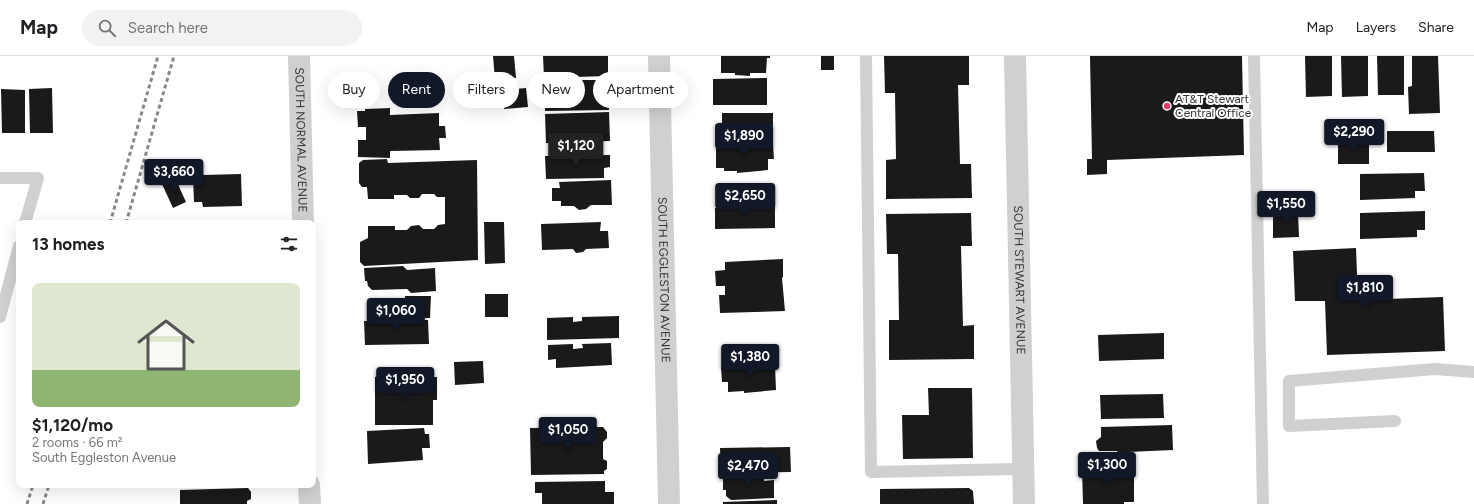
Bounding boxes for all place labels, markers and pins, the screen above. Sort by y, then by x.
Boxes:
place label: AT&T Stewart Central Office [1175,92,1252,120]
marker: AT&T Stewart Central Office [1162,101,1172,111]
pin: $2,290 [1321,119,1387,153]
pin: $1,890 [711,123,777,157]
pin: $1,120 [543,133,609,167]
pin: $3,660 [141,159,207,193]
pin: $2,650 [712,183,778,217]
pin: $1,550 [1253,191,1319,225]
pin: $1,810 [1332,275,1398,309]
pin: $1,060 [363,298,429,332]
pin: $1,380 [717,344,783,378]
pin: $1,950 [372,367,438,401]
pin: $1,050 [535,417,601,451]
pin: $1,300 [1074,452,1140,486]
pin: $2,470 [715,453,781,487]

